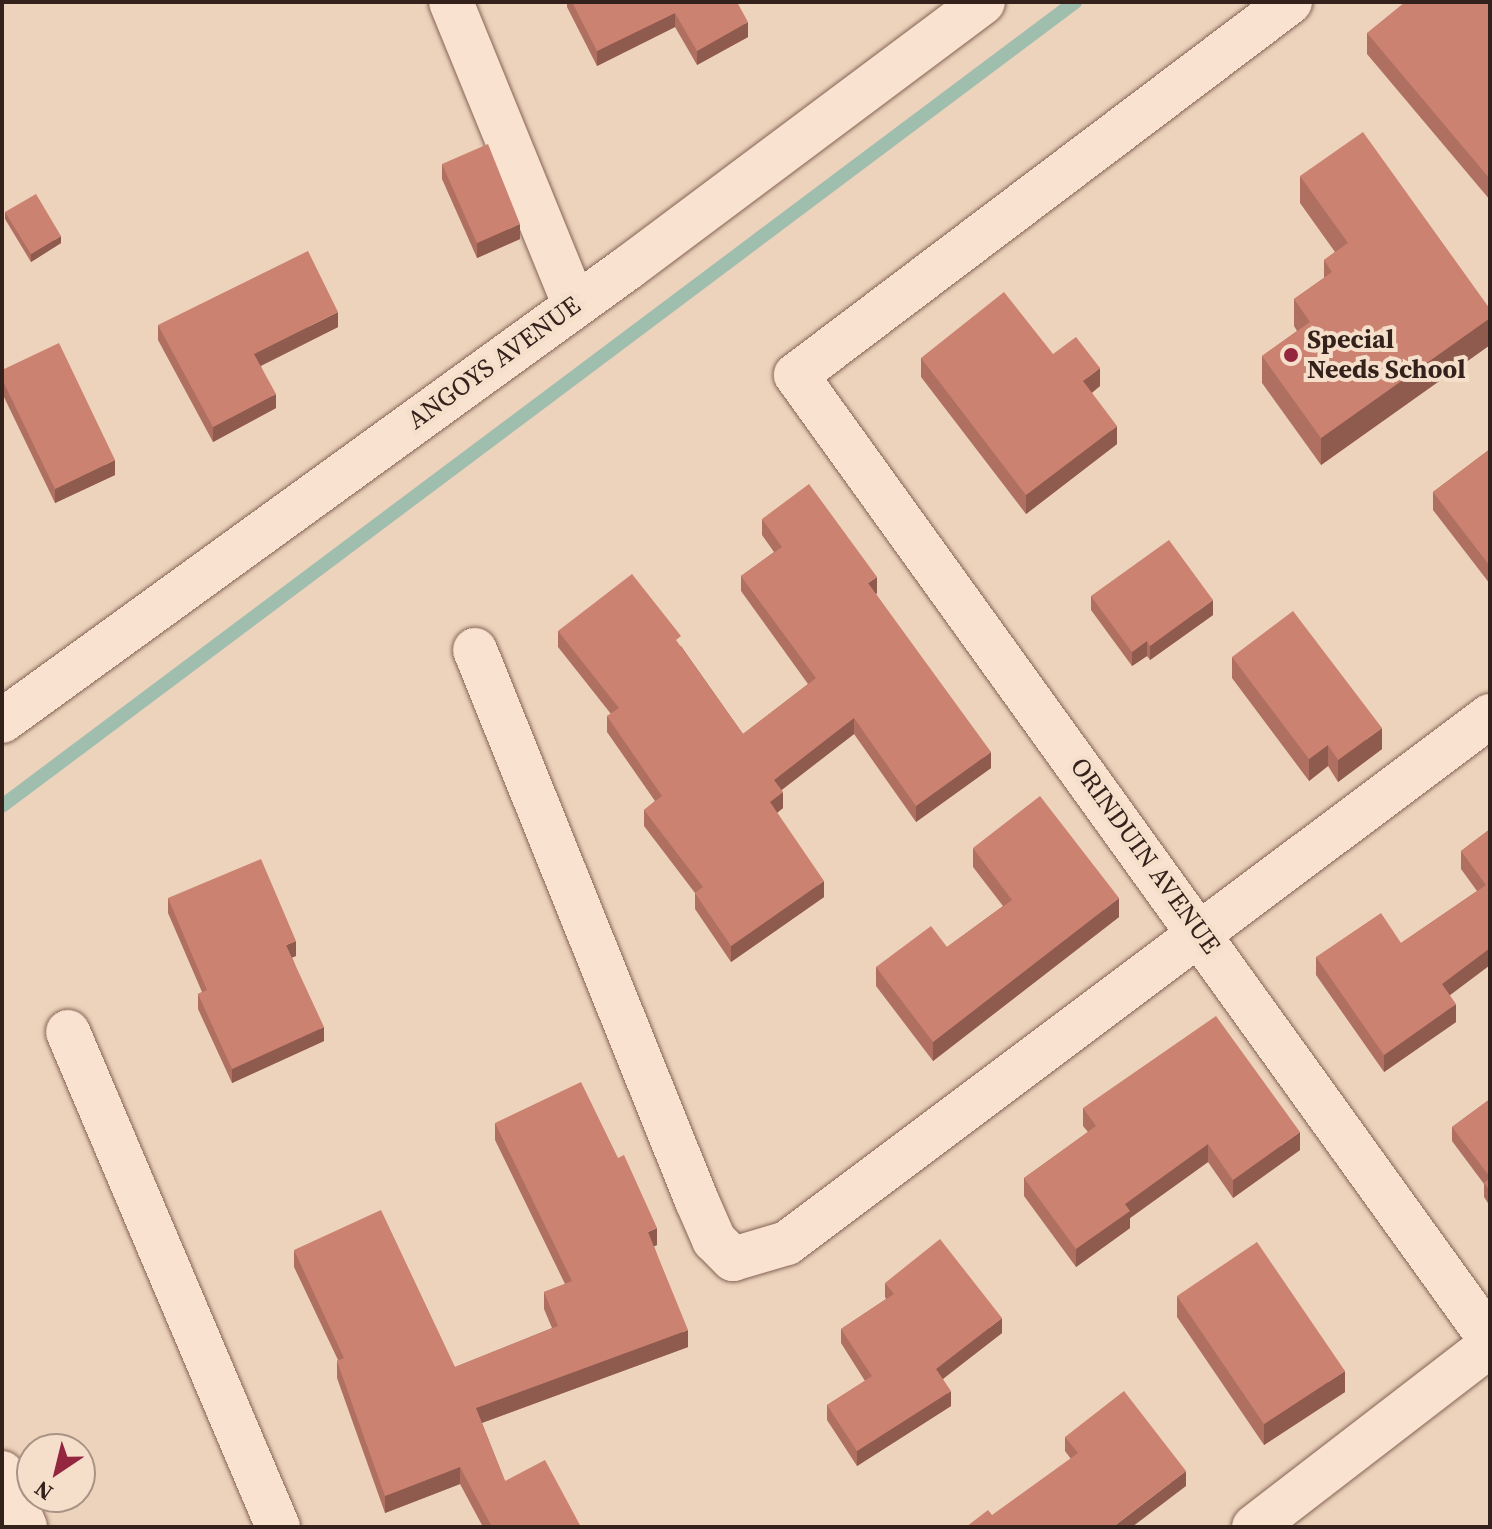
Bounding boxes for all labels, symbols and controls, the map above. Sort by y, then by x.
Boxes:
street label: ANGOYS AVENUE [401,290,587,436]
place label: Special Needs School [1307,324,1466,386]
marker: Special Needs School [1282,346,1300,364]
street label: ORINDUIN AVENUE [1063,752,1227,960]
north arrow [16,1433,96,1513]
text: N [28,1474,59,1508]

